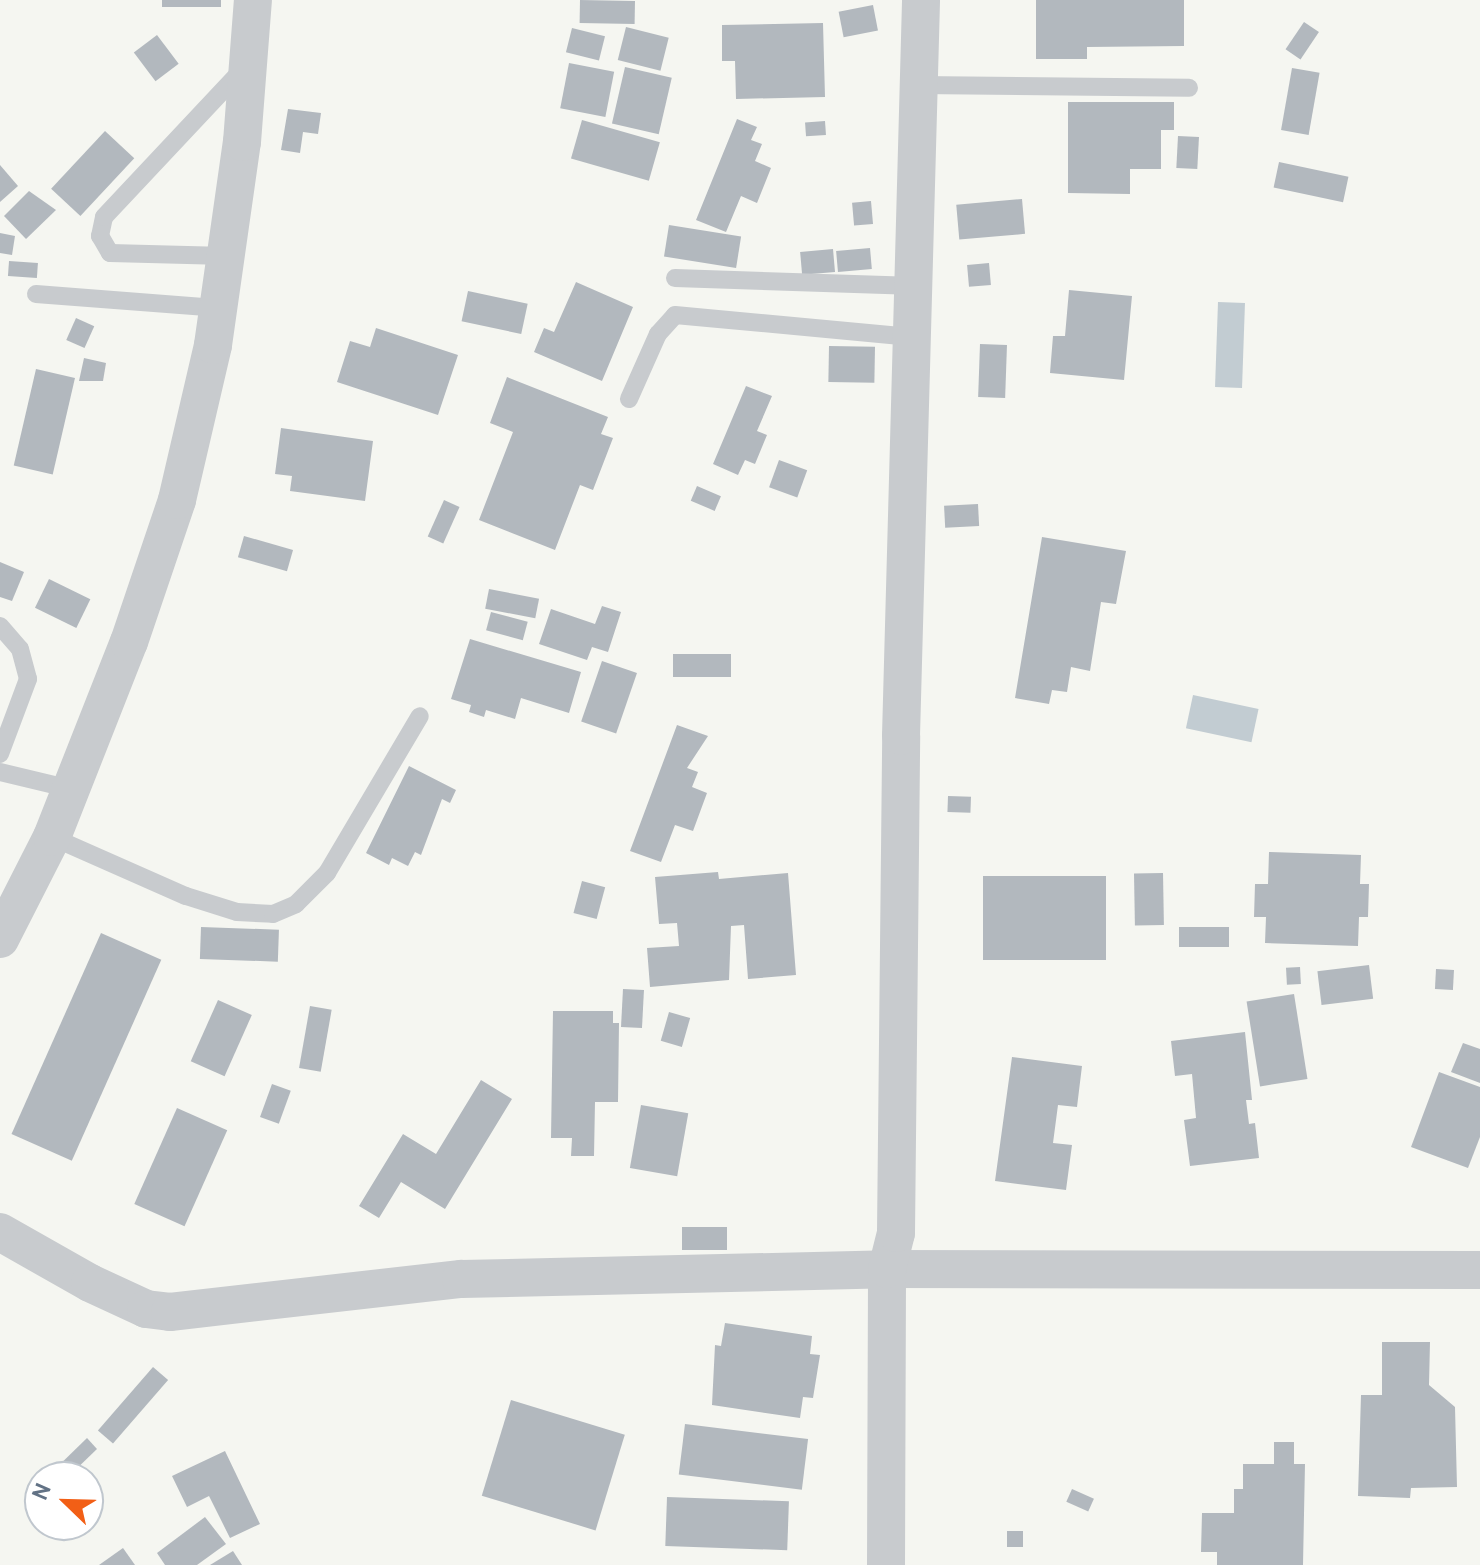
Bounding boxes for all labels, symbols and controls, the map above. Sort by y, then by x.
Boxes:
north arrow [24,1461,104,1541]
text: N [28,1480,59,1505]

